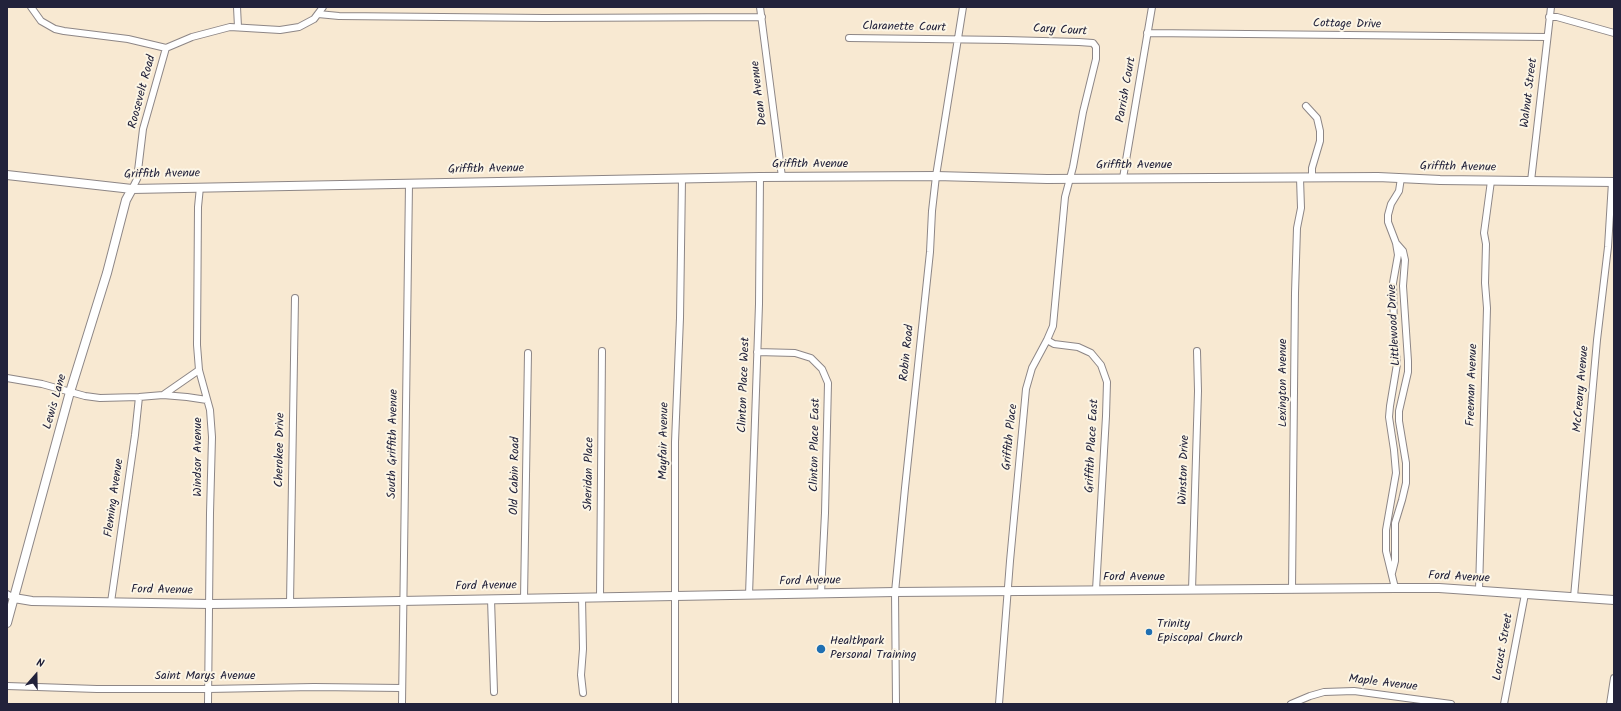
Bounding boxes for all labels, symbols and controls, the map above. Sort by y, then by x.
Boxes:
street label: Cottage Drive [1313,17,1381,33]
street label: Claranette Court [862,20,946,36]
street label: Cary Court [1033,22,1087,40]
street label: Roosevelt Road [126,54,160,130]
street label: Parrish Court [1114,56,1140,124]
street label: Walnut Street [1519,57,1541,129]
street label: Dean Avenue [749,60,771,126]
street label: Griffith Avenue [772,158,848,172]
street label: Griffith Avenue [1096,159,1172,173]
street label: Griffith Avenue [1420,160,1496,176]
street label: Griffith Avenue [448,162,524,178]
street label: Griffith Avenue [124,167,200,183]
street label: Littlewood Drive [1386,284,1404,366]
street label: Robin Road [898,324,918,382]
street label: Clinton Place West [736,337,754,433]
street label: Lexington Avenue [1277,339,1291,427]
street label: Freeman Avenue [1464,343,1482,427]
street label: McCreary Avenue [1571,345,1593,433]
street label: Lewis Lane [41,373,71,431]
street label: South Griffith Avenue [386,389,402,499]
street label: Clinton Place East [808,398,824,492]
street label: Griffith Place East [1083,399,1103,493]
street label: Mayfair Avenue [657,402,673,480]
street label: Griffith Place [1000,403,1022,471]
street label: Cherokee Drive [273,413,289,487]
street label: Windsor Avenue [192,417,206,497]
street label: Winston Drive [1177,435,1193,505]
street label: Old Cabin Road [508,437,524,515]
street label: Sheridan Place [582,437,598,511]
street label: Fleming Avenue [102,458,128,538]
street label: Ford Avenue [1428,569,1490,587]
street label: Ford Avenue [1103,571,1165,585]
street label: Ford Avenue [779,574,841,590]
street label: Ford Avenue [455,579,517,595]
street label: Ford Avenue [131,583,193,599]
street label: Locust Street [1491,612,1517,682]
place label: Trinity Episcopal Church [1157,618,1243,646]
marker: Trinity Episcopal Church [1144,627,1154,637]
place label: Healthpark Personal Training [830,635,916,663]
marker: Healthpark Personal Training [815,643,827,655]
text: N [34,654,46,673]
north arrow [16,655,56,695]
street label: Saint Marys Avenue [155,670,255,684]
street label: Maple Avenue [1348,673,1418,695]

